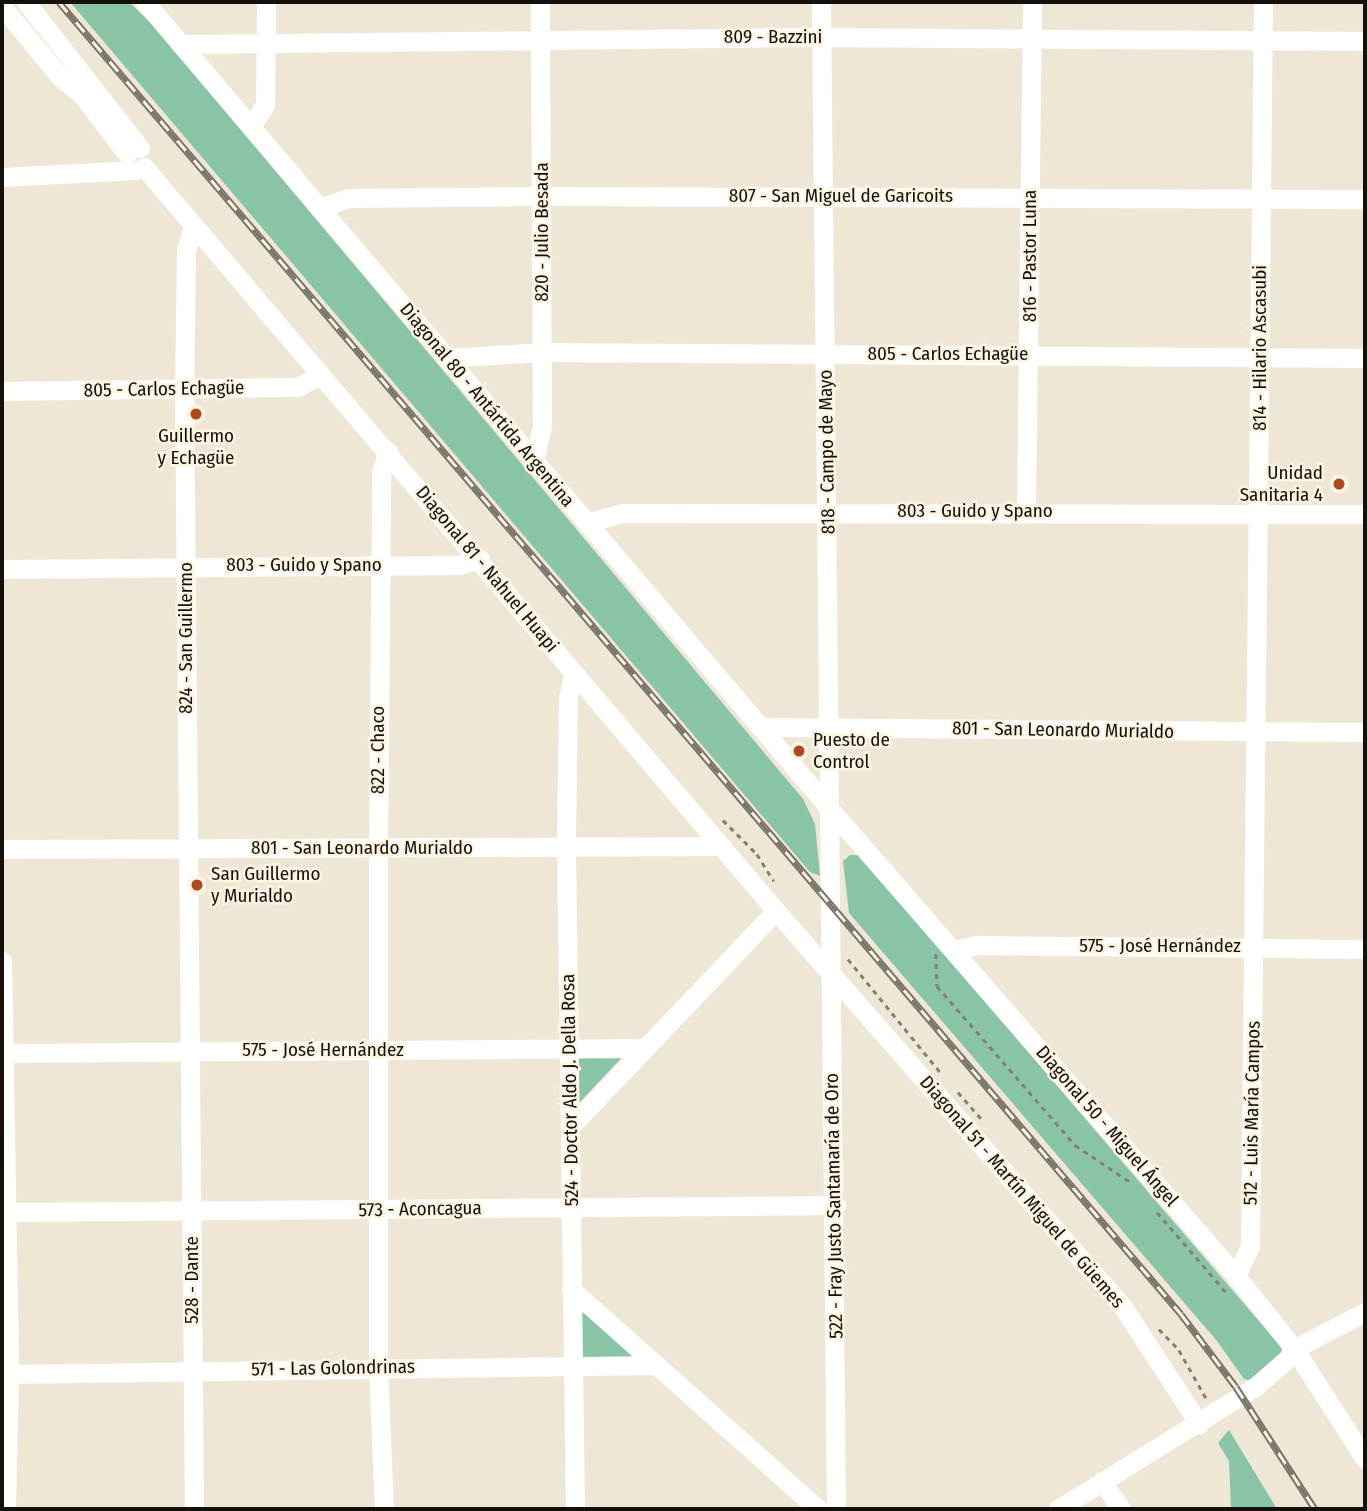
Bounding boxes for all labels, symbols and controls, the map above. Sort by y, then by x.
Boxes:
street label: 809 - Bazzini [724,26,822,48]
street label: 820 - Julio Besada [531,162,553,302]
street label: 807 - San Miguel de Garicoits [729,185,953,207]
street label: 816 - Pastor Luna [1019,190,1041,322]
street label: 814 - Hilario Ascasubi [1249,265,1271,431]
street label: Diagonal 80 - Antártida Argentina [395,298,579,512]
street label: 805 - Carlos Echagüe [868,343,1028,365]
street label: 818 - Campo de Mayo [814,369,840,535]
street label: 805 - Carlos Echagüe [83,376,245,402]
marker: Guillermo y Echagüe [188,406,204,422]
place label: Guillermo y Echagüe [158,425,234,469]
place label: Unidad Sanitaria 4 [1240,462,1323,506]
marker: Unidad Sanitaria 4 [1329,474,1349,494]
street label: Diagonal 81 - Nahuel Huapi [411,481,563,657]
street label: 803 - Guido y Spano [897,500,1053,522]
street label: 803 - Guido y Spano [226,554,382,576]
street label: 824 - San Guillermo [175,562,197,714]
street label: 822 - Chaco [367,706,389,794]
street label: 801 - San Leonardo Murialdo [952,717,1174,743]
place label: Puesto de Control [813,729,890,773]
marker: Puesto de Control [791,743,807,759]
street label: 801 - San Leonardo Murialdo [251,837,473,859]
place label: San Guillermo y Murialdo [211,863,320,907]
marker: San Guillermo y Murialdo [189,877,205,893]
street label: 575 - José Hernández [1079,935,1241,957]
street label: 524 - Doctor Aldo J. Della Rosa [557,974,583,1206]
street label: 512 - Luis María Campos [1239,1021,1265,1205]
street label: 575 - José Hernández [242,1039,404,1061]
street label: Diagonal 50 - Miguel Ángel [1031,1041,1183,1211]
street label: Diagonal 51 - Martín Miguel de Güemes [915,1071,1129,1313]
street label: 522 - Fray Justo Santamaría de Oro [820,1073,848,1339]
street label: 573 - Aconcagua [358,1197,482,1221]
street label: 528 - Dante [181,1236,203,1324]
street label: 571 - Las Golondrinas [251,1355,415,1381]

